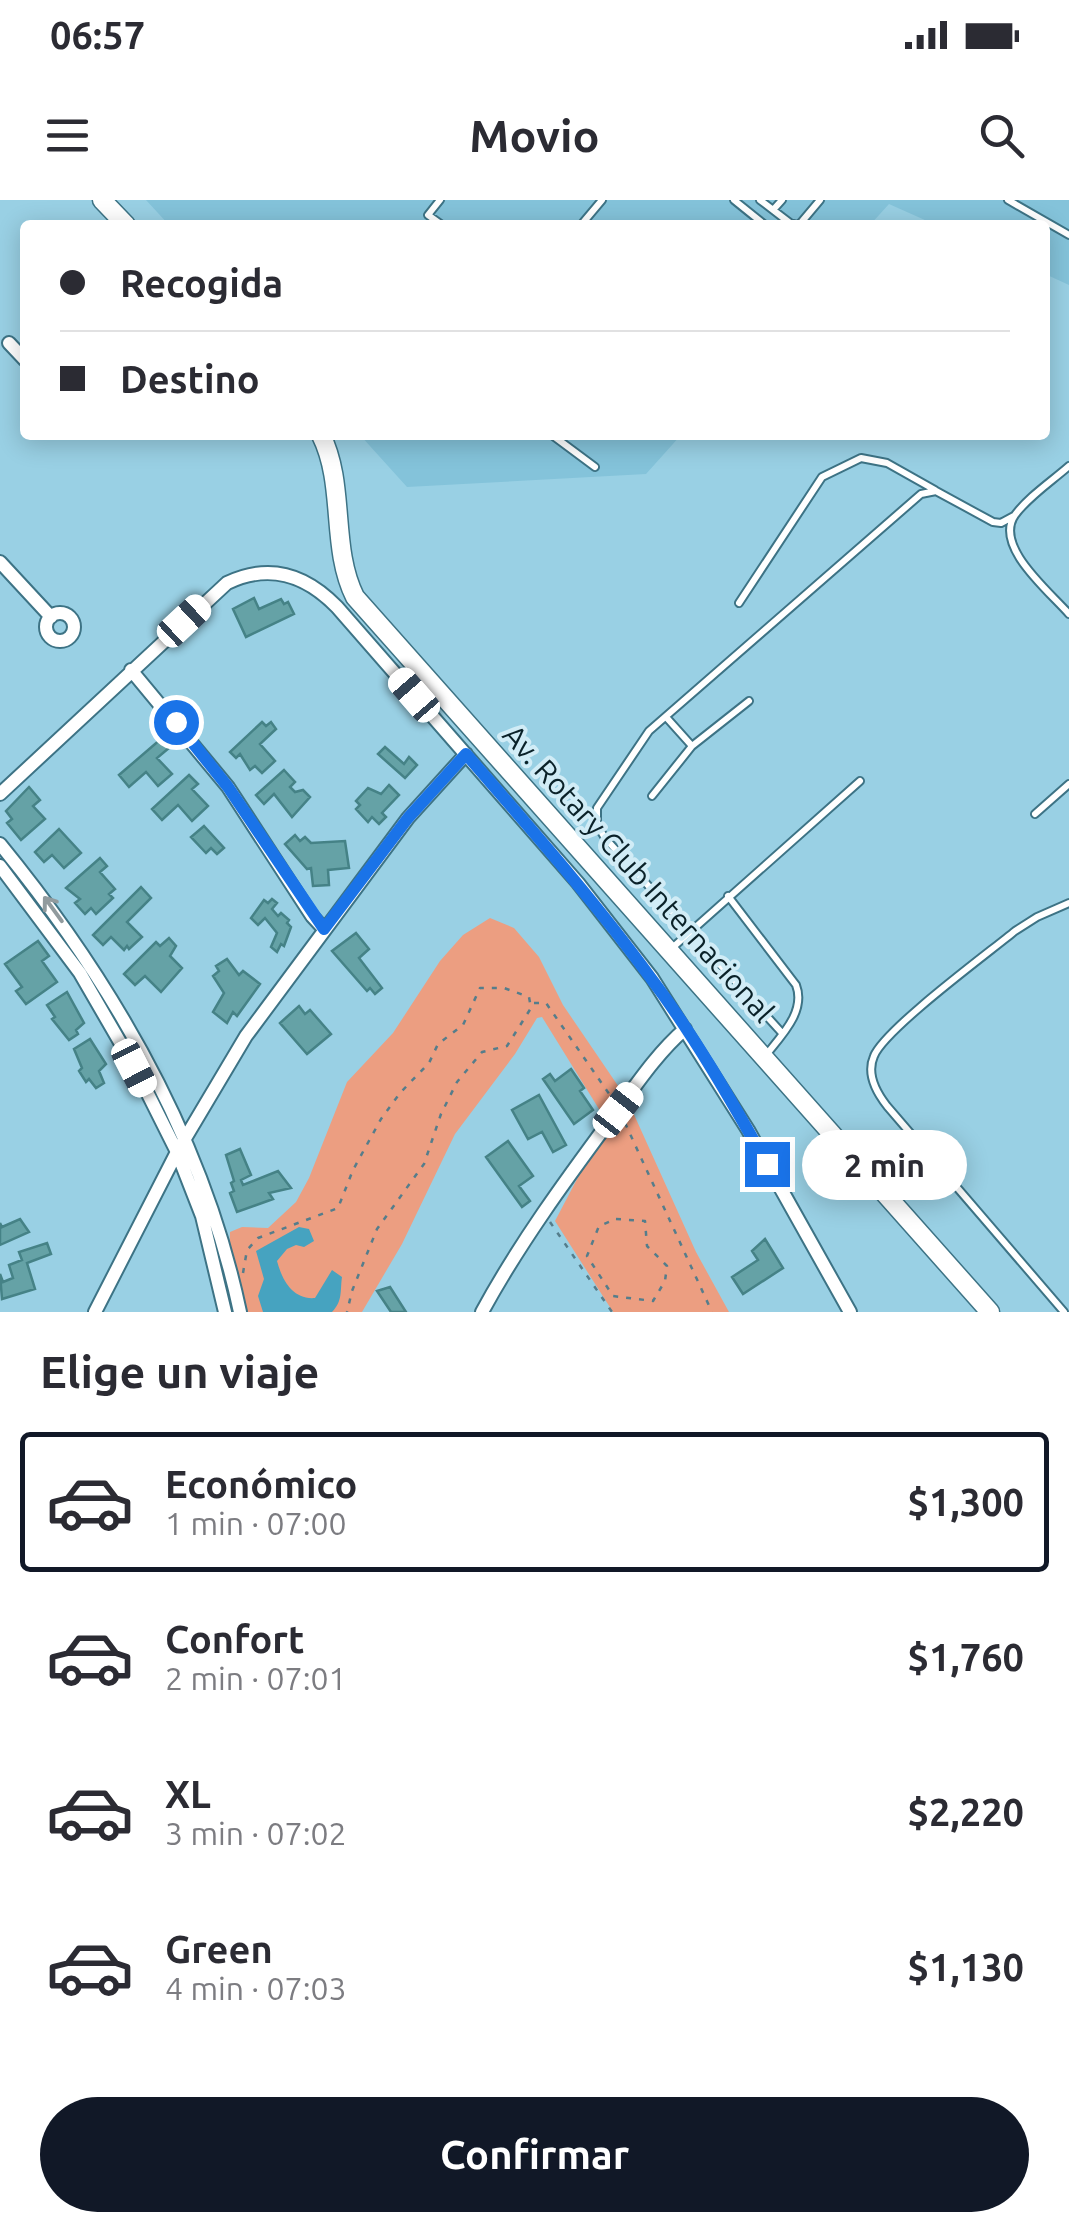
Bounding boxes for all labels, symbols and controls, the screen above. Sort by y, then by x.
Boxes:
text: 06:57 [50,14,145,56]
icon: menu [40,108,95,163]
icon: search [974,108,1029,163]
text: Movio [469,110,600,161]
text: Recogida [120,262,283,304]
text: Destino [120,358,260,400]
car [152,590,216,652]
car [383,663,445,727]
route start [154,700,199,745]
street label: Av. Rotary Club Internacional [497,718,781,1029]
one-way arrow [42,896,63,923]
car [107,1034,161,1102]
car [588,1077,648,1143]
callout: 2 min [802,1129,967,1199]
route end [745,1142,790,1187]
text: 2 min [844,1147,925,1183]
text: Elige un viaje [40,1346,320,1397]
icon: car [45,1457,135,1547]
text: Económico [165,1463,357,1505]
text: $1,300 [907,1481,1024,1523]
text: 1 min · 07:00 [165,1505,347,1541]
icon: car [45,1612,135,1702]
text: Confort [165,1618,304,1660]
text: $1,760 [907,1636,1024,1678]
text: 2 min · 07:01 [165,1660,347,1696]
icon: car [45,1767,135,1857]
text: XL [165,1773,211,1815]
text: $2,220 [907,1791,1024,1833]
text: 3 min · 07:02 [165,1815,347,1851]
icon: car [45,1922,135,2012]
text: Green [165,1928,273,1970]
text: $1,130 [907,1946,1024,1988]
text: 4 min · 07:03 [165,1970,347,2006]
button: Confirmar [40,2097,1029,2212]

